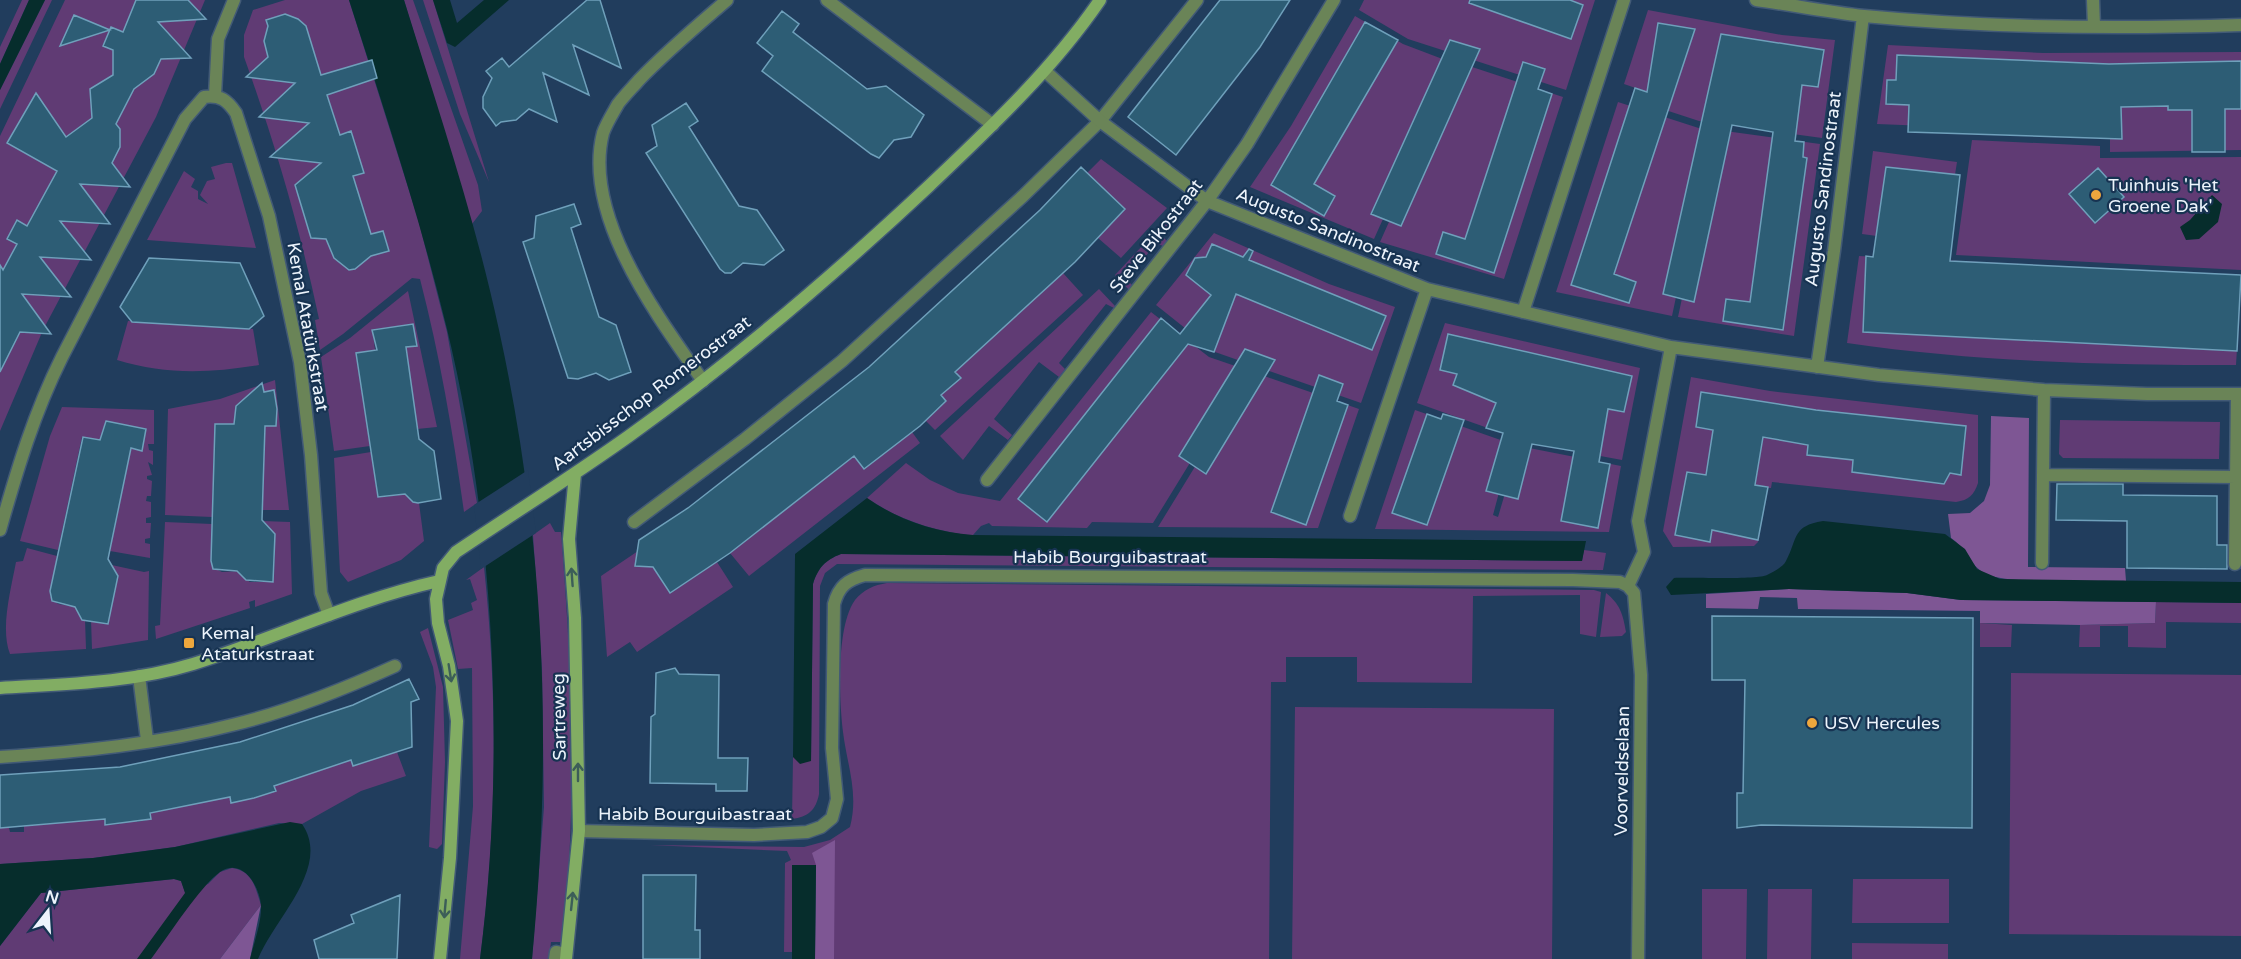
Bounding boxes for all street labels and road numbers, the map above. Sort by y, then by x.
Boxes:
street label: Augusto Sandinostraat [1800,90,1846,288]
street label: Steve Bikostraat [1105,175,1207,297]
street label: Augusto Sandinostraat [1233,183,1423,277]
street label: Kemal Atatürkstraat [282,241,334,413]
street label: Aartsbisschop Romerostraat [547,311,755,475]
street label: Habib Bourguibastraat [1013,546,1207,568]
street label: Sartreweg [547,673,571,761]
street label: Voorveldselaan [1610,706,1634,836]
street label: Habib Bourguibastraat [598,803,792,825]

